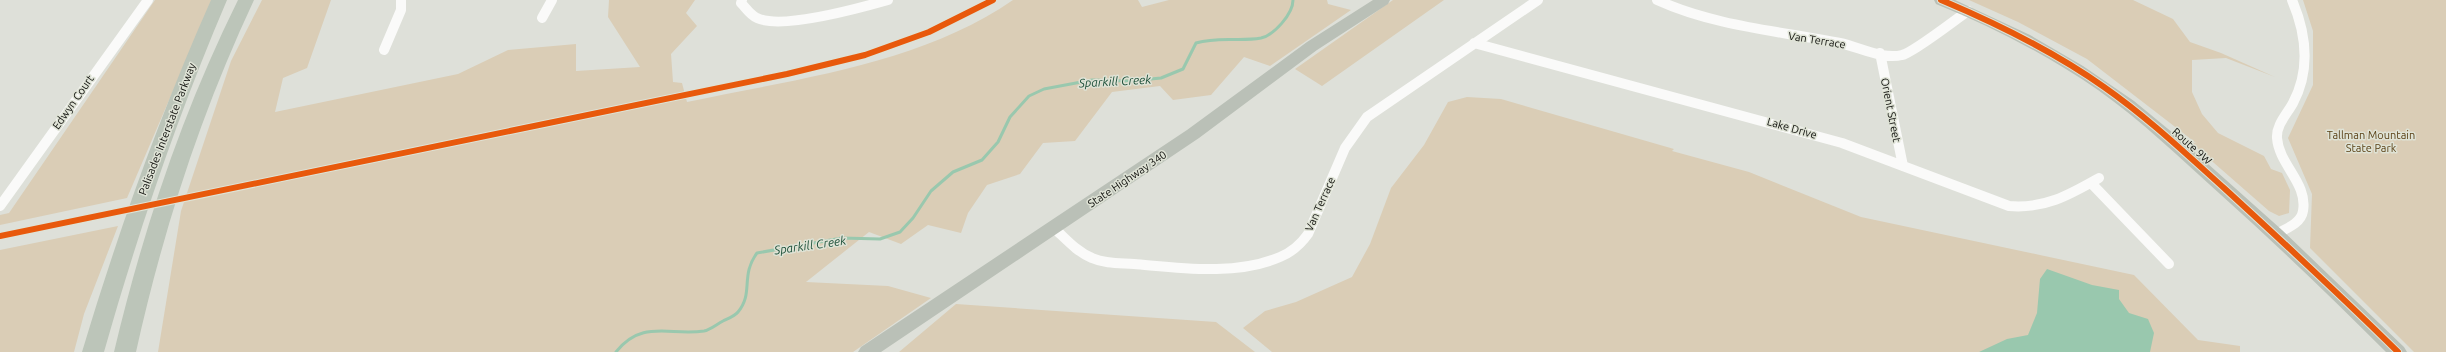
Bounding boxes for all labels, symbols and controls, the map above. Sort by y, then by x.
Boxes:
street label: Van Terrace [1787,30,1847,50]
street label: Palisades Interstate Parkway [136,61,198,197]
street label: Edwyn Court [50,72,96,131]
water label: Sparkill Creek [1077,73,1152,89]
street label: Orient Street [1879,77,1903,144]
street label: Lake Drive [1766,115,1818,141]
street label: Route 9W [2170,125,2214,167]
park label: Tallman Mountain State Park [2327,129,2415,154]
street label: State Highway 340 [1085,148,1169,210]
street label: Van Terrace [1303,175,1337,233]
water label: Sparkill Creek [772,233,848,257]

